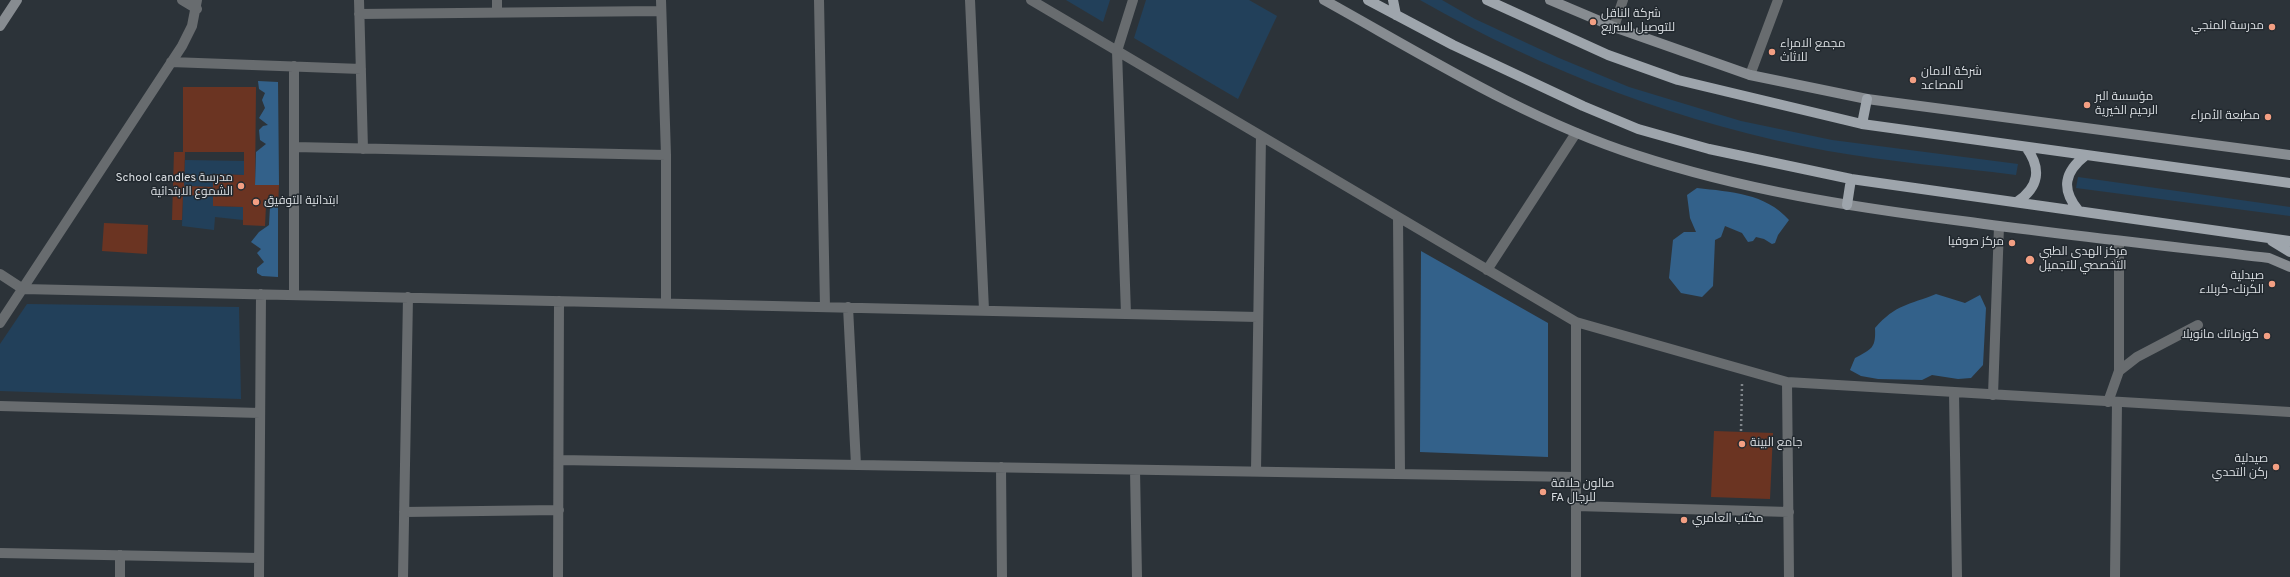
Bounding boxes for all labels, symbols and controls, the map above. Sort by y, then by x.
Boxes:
place label: شركة الناقل للتوصيل السريع [1601,8,1675,36]
marker: شركة الناقل للتوصيل السريع [1588,17,1598,27]
place label: مدرسة المنجي [2191,20,2264,34]
marker: مدرسة المنجي [2267,22,2277,32]
place label: مجمع الامراء للاثاث [1780,38,1845,66]
marker: مجمع الامراء للاثاث [1767,47,1777,57]
place label: شركة الامان للمصاعد [1921,66,1982,94]
marker: شركة الامان للمصاعد [1908,75,1918,85]
place label: مؤسسة البر الرحيم الخيرية [2095,91,2158,119]
marker: مؤسسة البر الرحيم الخيرية [2082,100,2092,110]
place label: مطبعة الأمراء [2190,110,2260,124]
marker: مطبعة الأمراء [2263,112,2273,122]
place label: School candles مدرسة الشموع الابتدائية [115,172,233,200]
marker: School candles مدرسة الشموع الابتدائية [236,181,246,191]
place label: ابتدائية التوفيق [264,195,339,209]
marker: ابتدائية التوفيق [251,197,261,207]
place label: مركز صوفيا [1948,236,2004,250]
marker: مركز صوفيا [2007,238,2017,248]
place label: مركز الهدى الطبي التخصصي للتجميل [2039,246,2128,274]
marker: مركز الهدى الطبي التخصصي للتجميل [2024,254,2036,266]
place label: صيدلية الكرنك-كربلاء [2199,270,2264,298]
marker: صيدلية الكرنك-كربلاء [2267,279,2277,289]
place label: كوزماتك مانويلا [2182,329,2259,343]
marker: كوزماتك مانويلا [2262,331,2272,341]
place label: جامع البينة [1750,437,1802,451]
marker: جامع البينة [1737,439,1747,449]
place label: صيدلية ركن التحدي [2212,453,2268,481]
marker: صيدلية ركن التحدي [2271,462,2281,472]
place label: صالون حلاقة FA للرجال [1551,478,1614,506]
marker: صالون حلاقة FA للرجال [1538,487,1548,497]
place label: مكتب العامري [1692,513,1764,527]
marker: مكتب العامري [1679,515,1689,525]

